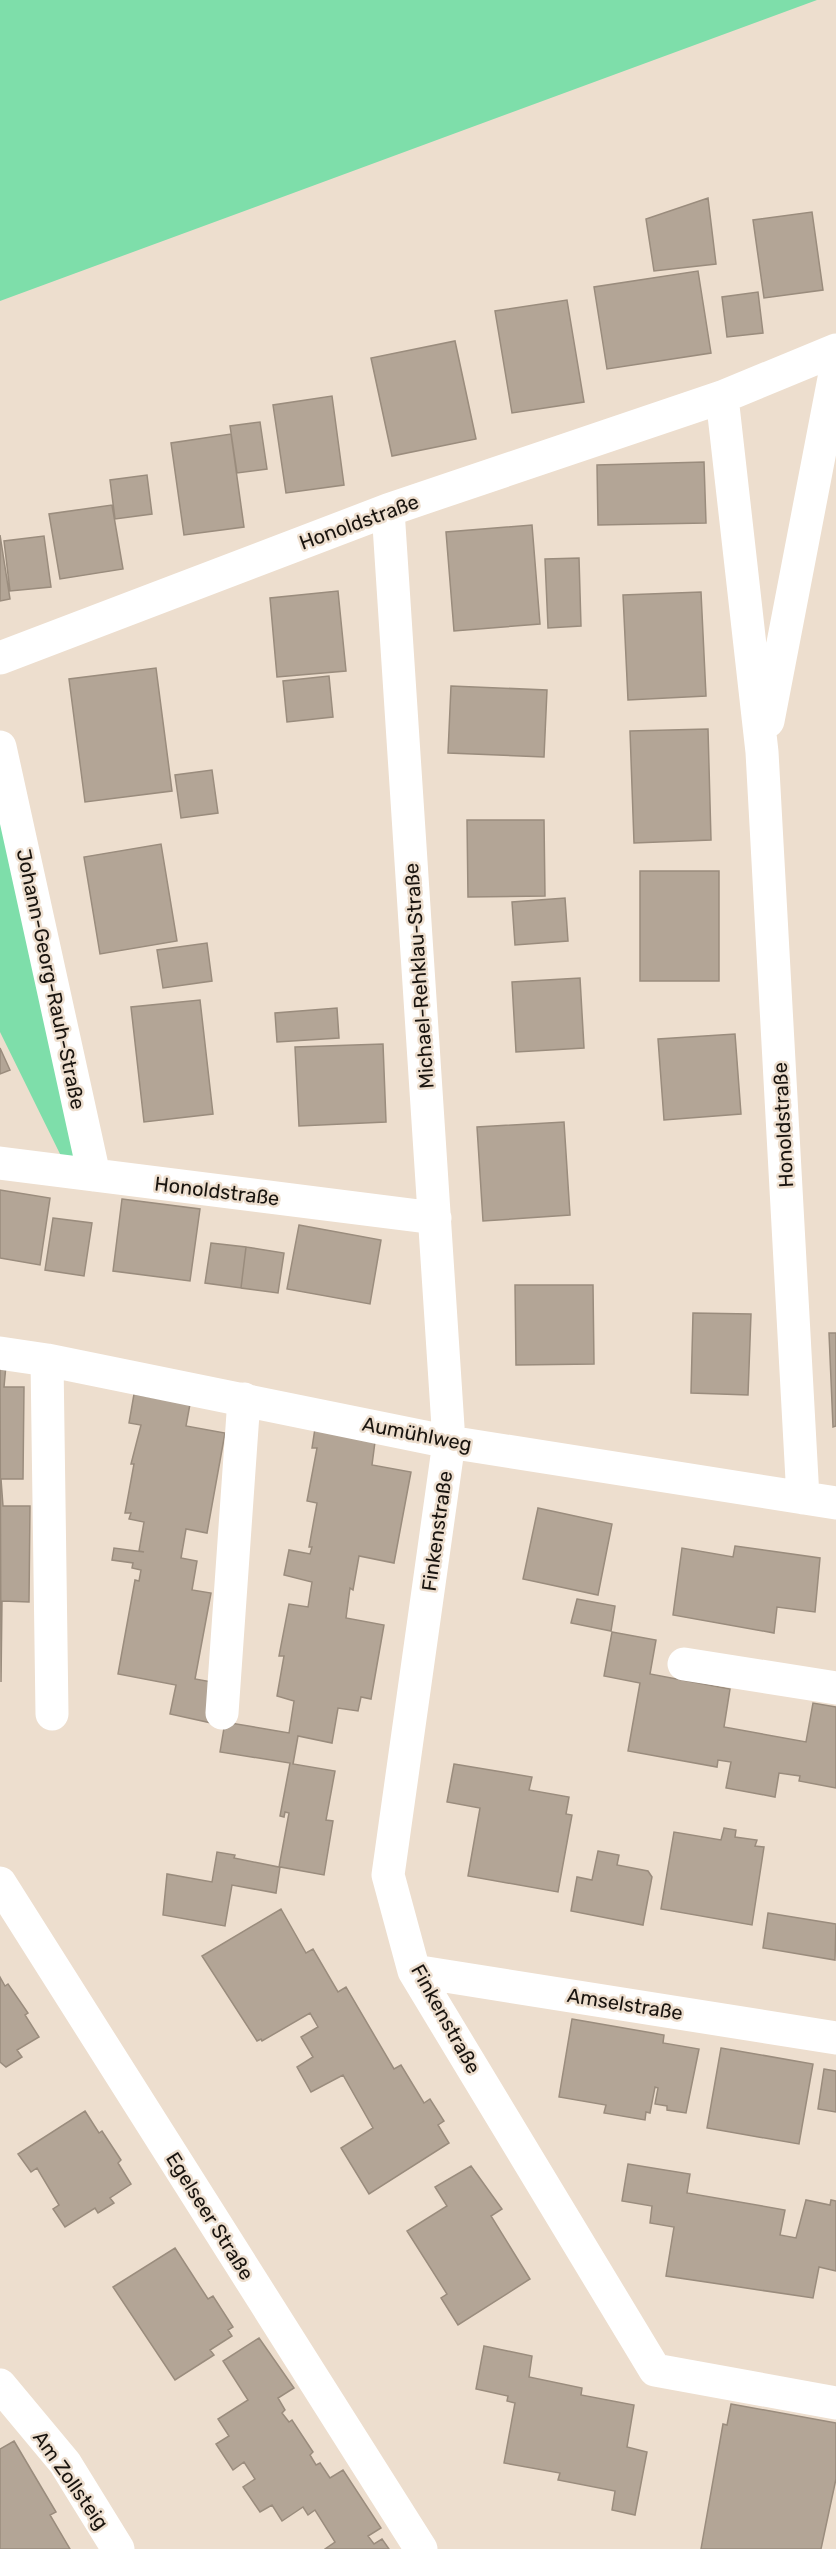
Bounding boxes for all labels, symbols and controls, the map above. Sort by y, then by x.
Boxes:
street label: Honoldstraße [296,489,422,555]
street label: Johann-Georg-Rauh-Straße [12,846,90,1112]
street label: Michael-Rehklau-Straße [399,862,439,1090]
street label: Honoldstraße [768,1062,798,1188]
street label: Honoldstraße [153,1171,281,1211]
street label: Aumühlweg [360,1412,474,1456]
street label: Finkenstraße [417,1469,457,1593]
street label: Finkenstraße [406,1960,486,2078]
street label: Amselstraße [565,1983,685,2025]
street label: Egelseer Straße [161,2148,259,2284]
street label: Am Zollsteig [28,2426,114,2534]

